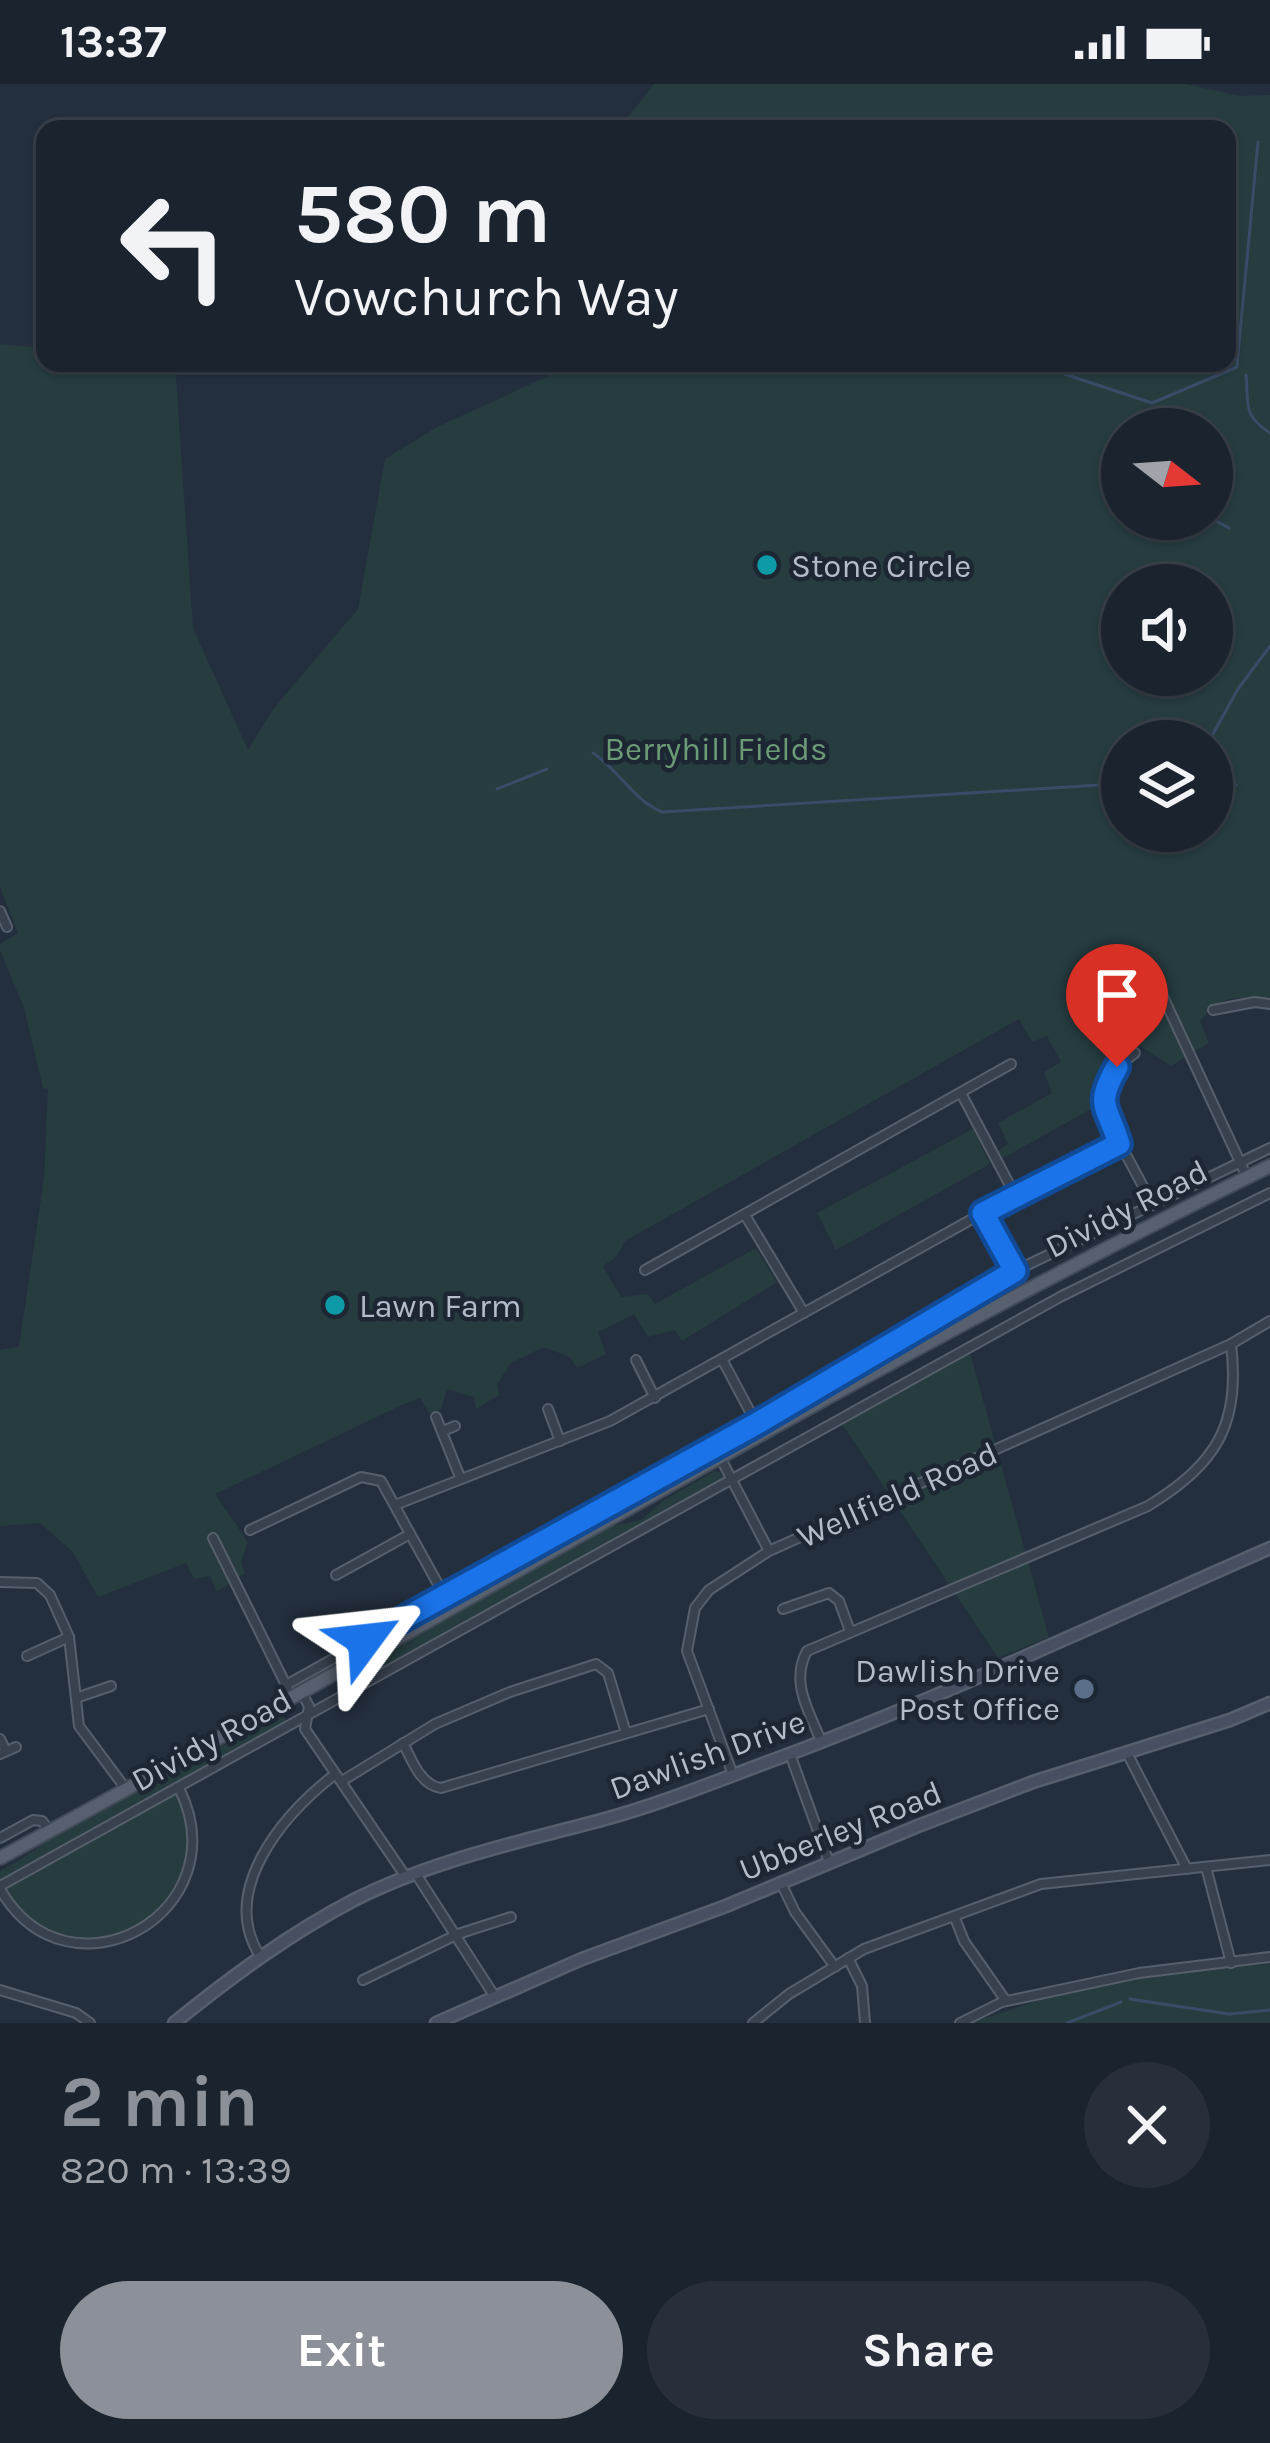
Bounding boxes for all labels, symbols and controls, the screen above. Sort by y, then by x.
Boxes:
text: 13:37 [60,16,167,68]
text: 580 m [294,165,551,263]
icon: left [96,168,252,324]
text: Vowchurch Way [294,265,679,329]
north arrow [1101,408,1233,540]
map controls [1101,408,1233,852]
place label: Stone Circle [791,547,971,585]
marker: Stone Circle [754,552,780,578]
button: sound [1101,564,1233,696]
button: layers [1101,720,1233,852]
park label: Berryhill Fields [605,730,827,768]
pin [1066,944,1168,1067]
icon: arrive [1084,962,1150,1028]
street label: Dividy Road [1039,1152,1214,1266]
place label: Lawn Farm [359,1287,522,1325]
marker: Lawn Farm [322,1292,348,1318]
street label: Wellfield Road [792,1434,1003,1556]
position arrow [302,1577,428,1703]
place label: Dawlish Drive Post Office [855,1652,1060,1728]
marker: Dawlish Drive Post Office [1071,1676,1097,1702]
street label: Dividy Road [125,1680,298,1799]
street label: Dawlish Drive [604,1702,810,1808]
street label: Ubberley Road [734,1773,947,1889]
text: 2 min [60,2060,259,2144]
button: close [1084,2062,1210,2188]
text: 820 m · 13:39 [60,2147,292,2193]
button: Exit [60,2281,623,2419]
button: Share [647,2281,1210,2419]

